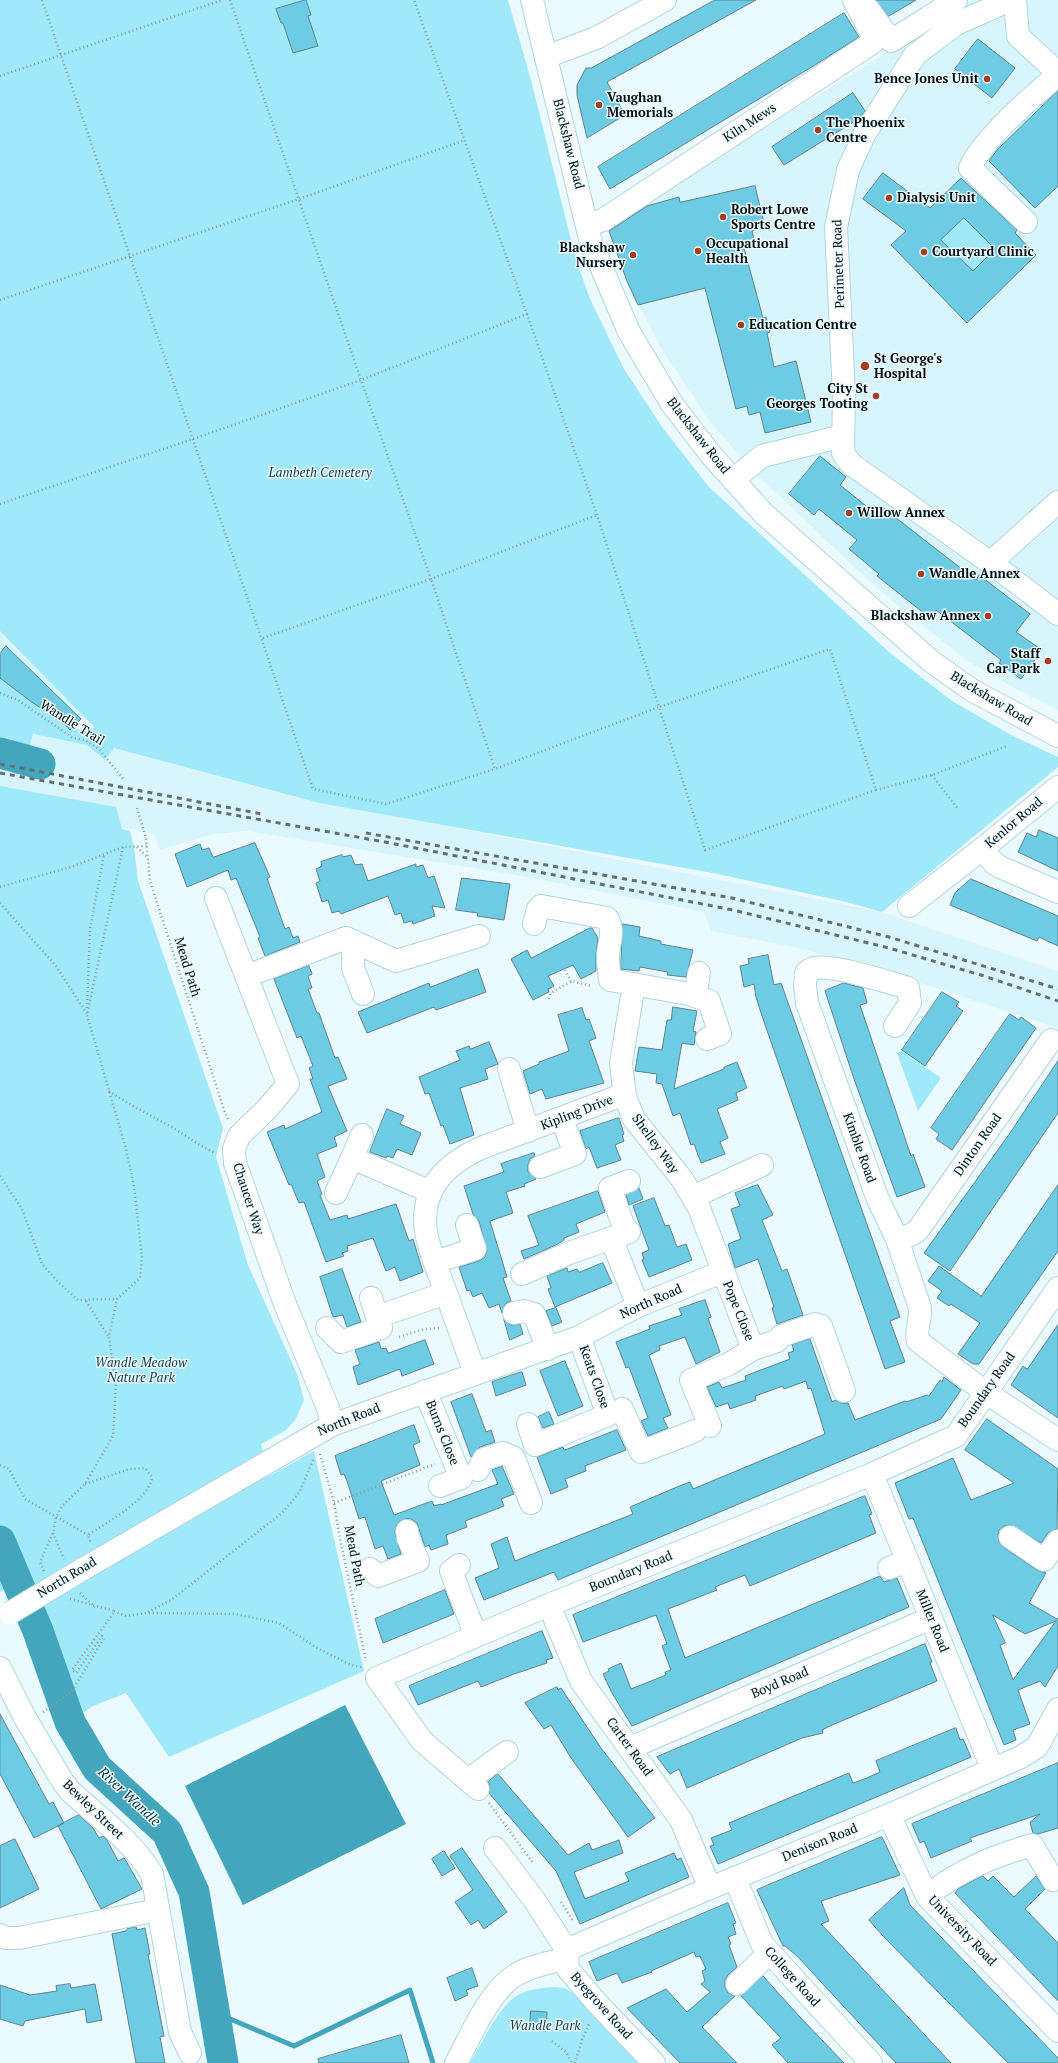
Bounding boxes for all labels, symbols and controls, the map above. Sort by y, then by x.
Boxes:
place label: Bence Jones Unit [874,71,979,87]
marker: Bence Jones Unit [982,74,992,84]
place label: Vaughan Memorials [607,90,673,121]
street label: Blackshaw Road [549,97,587,191]
marker: Vaughan Memorials [594,100,604,110]
street label: Kiln Mews [721,100,779,146]
place label: The Phoenix Centre [826,115,905,146]
marker: The Phoenix Centre [813,125,823,135]
place label: Dialysis Unit [897,190,976,206]
marker: Dialysis Unit [884,193,894,203]
place label: Robert Lowe Sports Centre [731,202,815,233]
marker: Robert Lowe Sports Centre [718,212,728,222]
street label: Perimeter Road [830,219,848,309]
place label: Occupational Health [706,236,789,267]
place label: Blackshaw Nursery [560,240,625,271]
place label: Courtyard Clinic [932,244,1034,260]
marker: Occupational Health [693,246,703,256]
marker: Courtyard Clinic [919,247,929,257]
marker: Blackshaw Nursery [628,250,638,260]
place label: Education Centre [749,317,857,333]
marker: Education Centre [736,320,746,330]
place label: St George's Hospital [874,351,942,382]
marker: St George's Hospital [859,360,871,372]
place label: City St Georges Tooting [766,381,868,412]
marker: City St Georges Tooting [871,391,881,401]
street label: Blackshaw Road [663,395,733,477]
park label: Lambeth Cemetery [268,465,372,481]
place label: Willow Annex [857,505,945,521]
marker: Willow Annex [844,508,854,518]
place label: Wandle Annex [929,566,1020,582]
marker: Wandle Annex [916,569,926,579]
place label: Blackshaw Annex [871,608,980,624]
marker: Blackshaw Annex [983,611,993,621]
place label: Staff Car Park [987,646,1040,677]
marker: Staff Car Park [1043,656,1053,666]
street label: Blackshaw Road [947,668,1035,730]
street label: Wandle Trail [37,697,107,749]
street label: Kenlor Road [982,794,1046,852]
street label: Mead Path [171,935,203,999]
street label: Kipling Drive [539,1092,615,1134]
street label: Shelley Way [628,1111,682,1177]
street label: Kimble Road [839,1111,879,1185]
street label: Dinton Road [951,1111,1005,1179]
street label: Chaucer Way [229,1161,267,1237]
street label: Pope Close [719,1279,757,1343]
street label: North Road [618,1281,684,1323]
street label: Keats Close [575,1343,613,1411]
street label: Boundary Road [955,1349,1019,1431]
park label: Wandle Meadow Nature Park [95,1355,187,1386]
street label: Burns Close [422,1398,462,1468]
street label: North Road [315,1400,383,1440]
street label: Mead Path [340,1524,368,1588]
street label: Boundary Road [587,1548,675,1596]
street label: North Road [35,1554,99,1602]
street label: Miller Road [912,1587,952,1655]
street label: Boyd Road [749,1664,811,1702]
street label: Carter Road [603,1715,655,1779]
water label: River Wandle [94,1764,164,1830]
street label: Bewley Street [59,1777,127,1843]
street label: Denison Road [780,1821,860,1865]
street label: University Road [925,1893,999,1969]
street label: College Road [761,1944,823,2010]
street label: Byegrove Road [567,1969,635,2043]
park label: Wandle Park [510,2018,580,2034]

